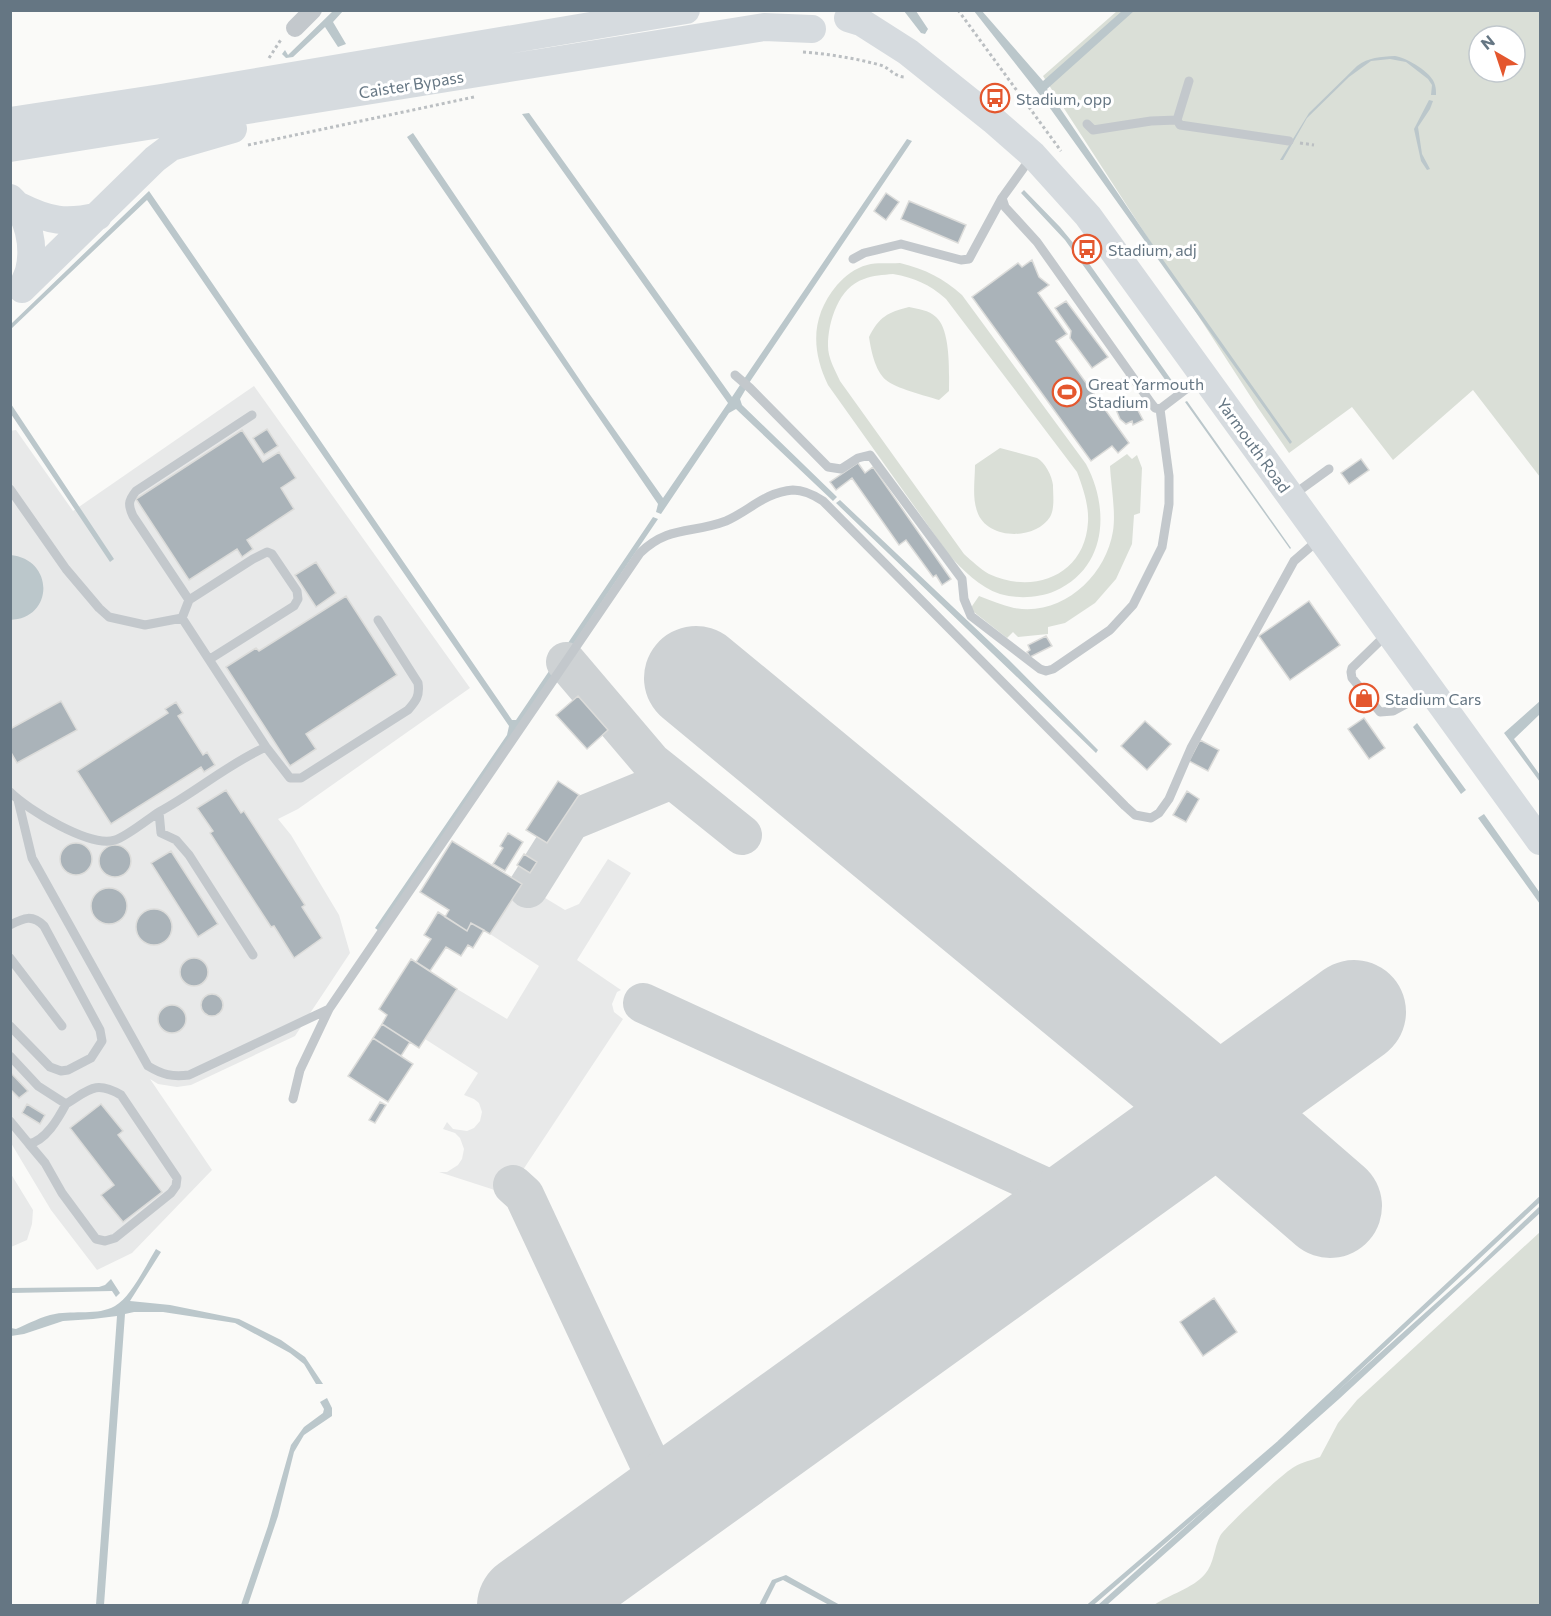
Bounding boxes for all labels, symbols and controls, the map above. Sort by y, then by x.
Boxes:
north arrow [1467,24,1527,84]
text: N [1477,31,1498,53]
street label: Caister Bypass [357,66,465,102]
bus stop icon: Stadium, opp [979,82,1011,114]
place label: Stadium, opp [1016,89,1112,108]
bus stop icon: Stadium, adj [1071,233,1103,265]
place label: Stadium, adj [1108,240,1197,259]
place label: Great Yarmouth Stadium [1088,374,1204,411]
sports icon: Great Yarmouth Stadium [1051,376,1083,408]
street label: Yarmouth Road [1213,394,1295,496]
shop icon: Stadium Cars [1348,682,1380,714]
place label: Stadium Cars [1385,689,1481,708]

